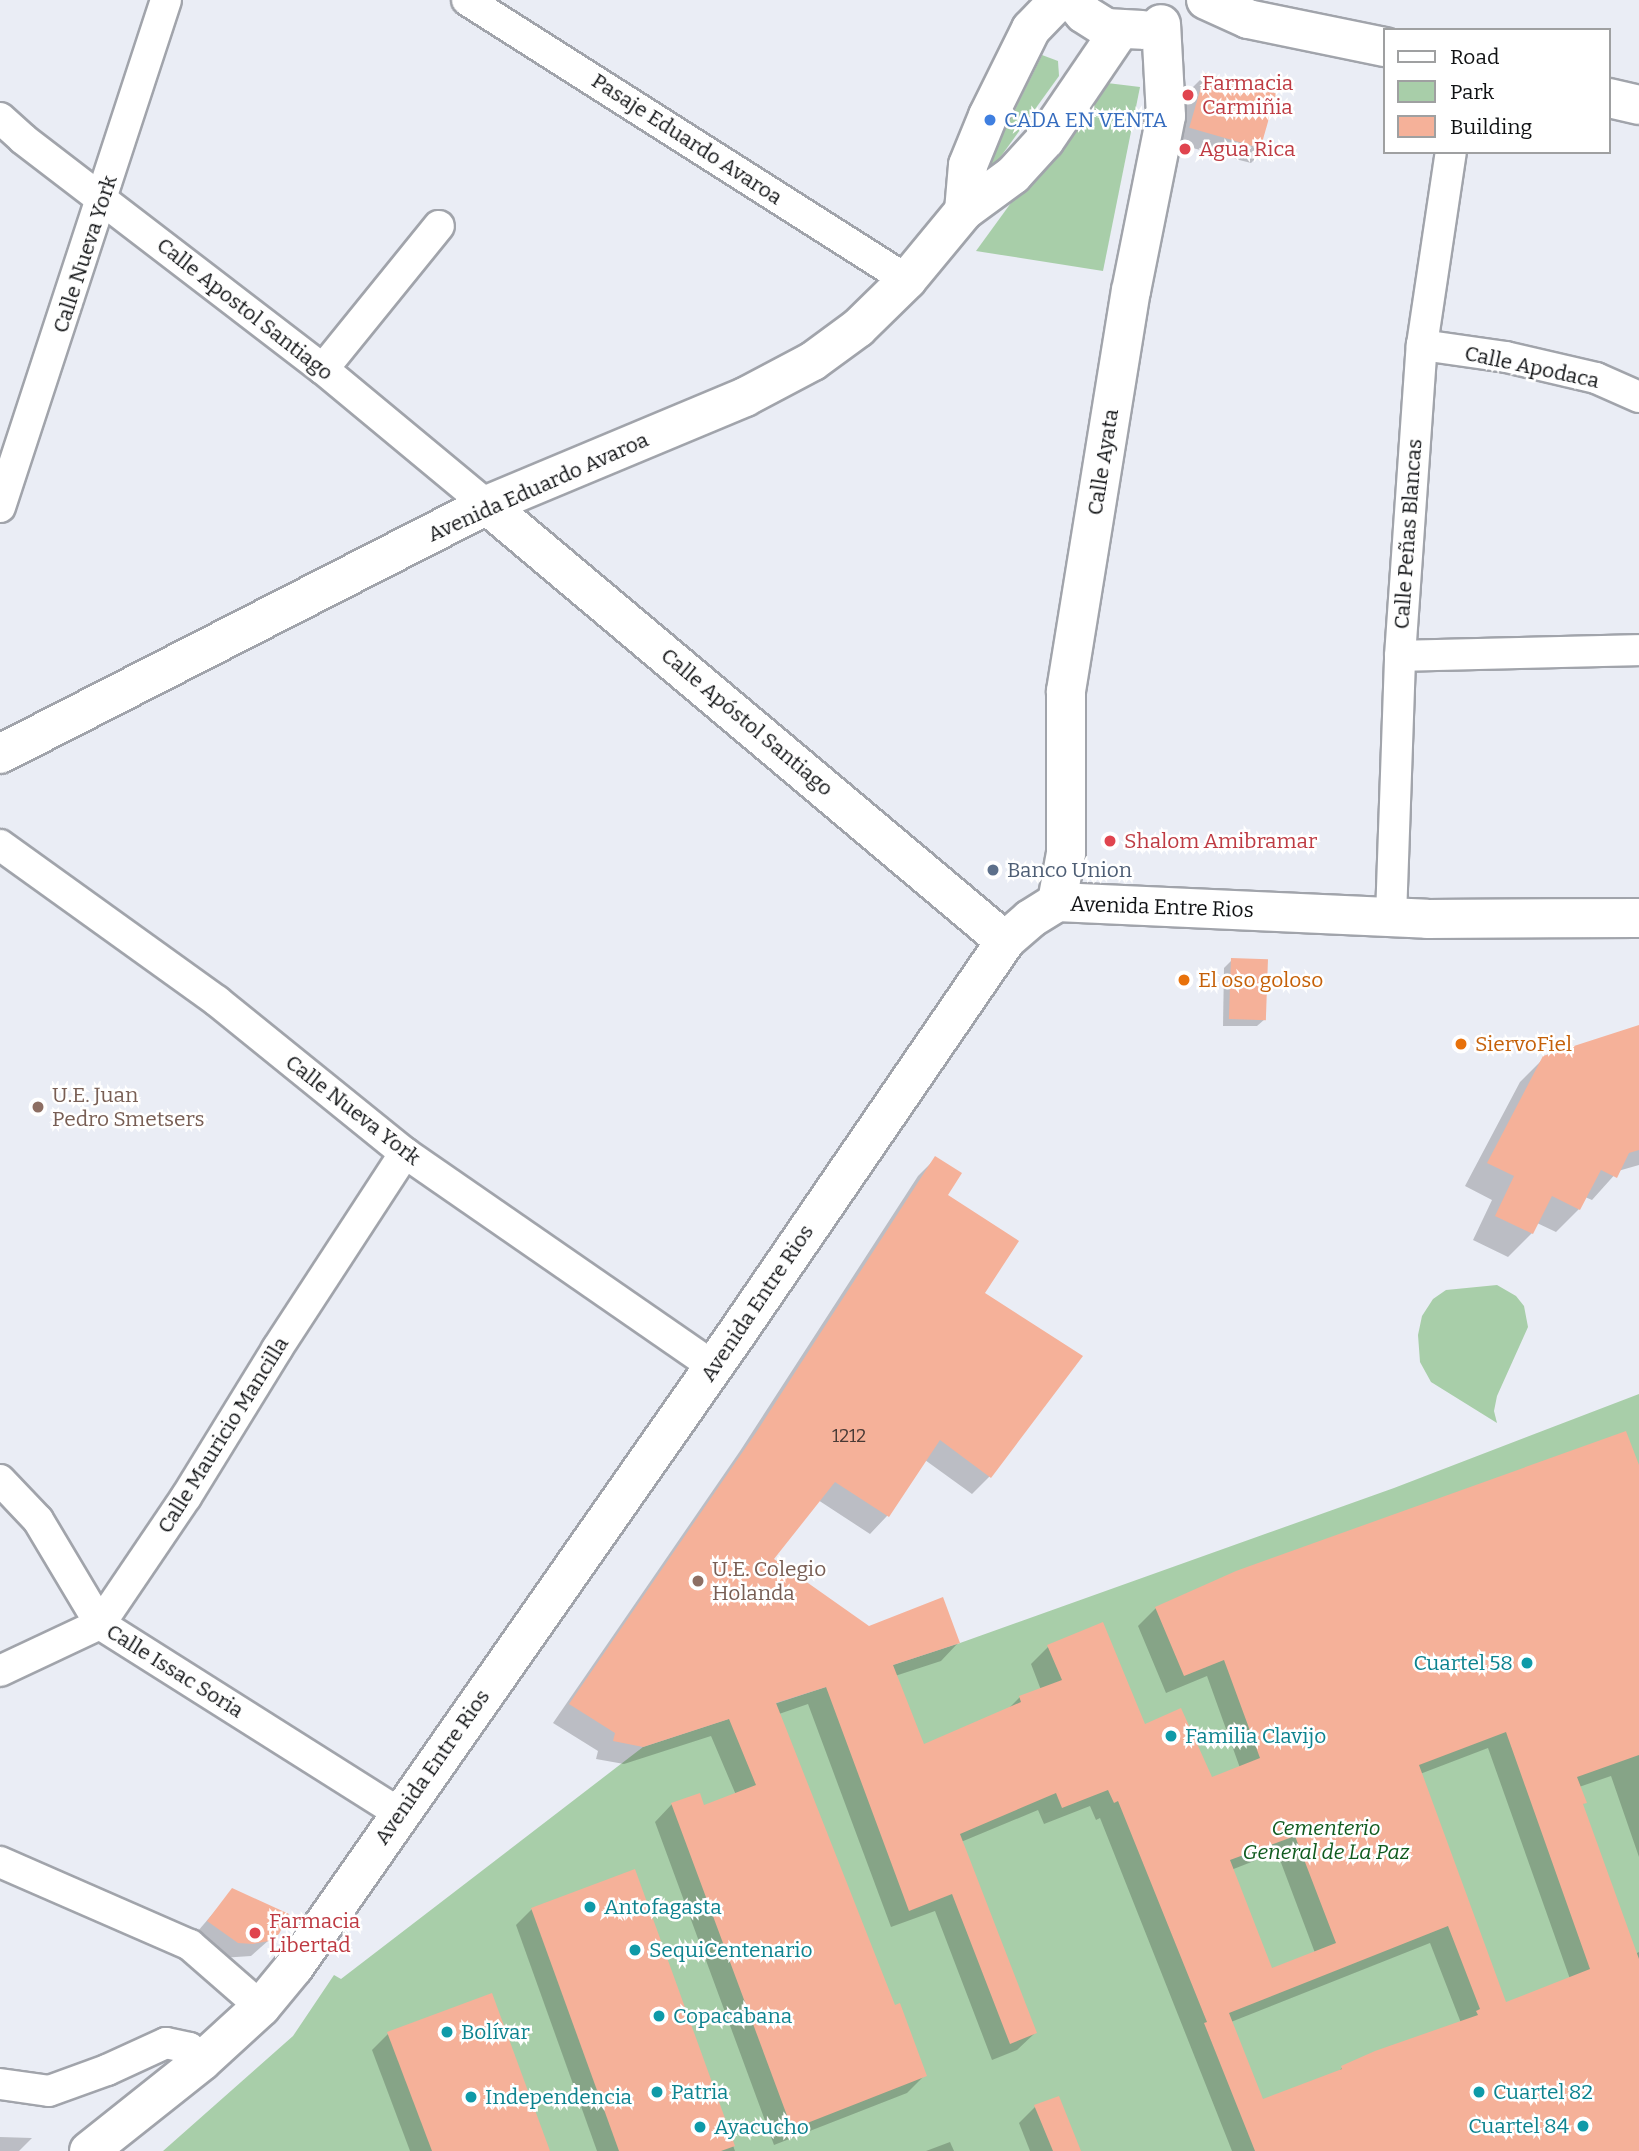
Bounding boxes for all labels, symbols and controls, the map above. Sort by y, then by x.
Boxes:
legend [1384,28,1611,154]
text: Road [1450,44,1499,70]
street label: Pasaje Eduardo Avaroa [587,68,787,210]
place label: Farmacia Carmiñia [1202,70,1293,120]
text: Park [1450,79,1494,105]
marker: Farmacia Carmiñia [1180,87,1196,103]
place label: CADA EN VENTA [1004,107,1167,133]
marker: CADA EN VENTA [982,112,998,128]
text: Building [1450,114,1532,140]
place label: Agua Rica [1199,136,1295,162]
marker: Agua Rica [1177,141,1193,157]
street label: Calle Nueva York [48,172,122,336]
street label: Calle Apostol Santiago [152,232,338,386]
street label: Calle Apodaca [1462,340,1602,394]
street label: Calle Ayata [1082,407,1124,517]
street label: Avenida Eduardo Avaroa [424,427,652,547]
street label: Calle Peñas Blancas [1389,438,1427,630]
street label: Calle Apóstol Santiago [656,643,838,801]
place label: Shalom Amibramar [1124,828,1317,854]
marker: Shalom Amibramar [1102,833,1118,849]
place label: Banco Union [1007,857,1132,883]
marker: Banco Union [985,862,1001,878]
street label: Avenida Entre Rios [1070,891,1254,923]
place label: El oso goloso [1198,967,1323,993]
marker: El oso goloso [1176,972,1192,988]
place label: SiervoFiel [1475,1031,1572,1057]
marker: SiervoFiel [1453,1036,1469,1052]
street label: Calle Nueva York [281,1050,425,1170]
place label: U.E. Juan Pedro Smetsers [52,1082,205,1132]
marker: U.E. Juan Pedro Smetsers [30,1099,46,1115]
street label: Avenida Entre Rios [695,1220,819,1386]
street label: Calle Mauricio Mancilla [152,1332,294,1538]
house number: 1212 [832,1425,866,1447]
place label: U.E. Colegio Holanda [712,1556,826,1606]
marker: U.E. Colegio Holanda [690,1573,706,1589]
street label: Calle Issac Soria [102,1619,248,1723]
place label: Cuartel 58 [1413,1650,1513,1676]
marker: Cuartel 58 [1519,1655,1535,1671]
street label: Avenida Entre Rios [369,1685,495,1849]
place label: Familia Clavijo [1185,1723,1326,1749]
marker: Familia Clavijo [1163,1728,1179,1744]
park label: Cementerio General de La Paz [1242,1815,1410,1865]
place label: Antofagasta [604,1894,722,1920]
marker: Antofagasta [582,1899,598,1915]
place label: Farmacia Libertad [269,1908,360,1958]
marker: Farmacia Libertad [247,1925,263,1941]
place label: SequiCentenario [649,1937,813,1963]
marker: SequiCentenario [627,1942,643,1958]
place label: Copacabana [673,2003,792,2029]
marker: Copacabana [651,2008,667,2024]
place label: Bolívar [461,2019,530,2045]
marker: Bolívar [439,2024,455,2040]
place label: Patria [671,2079,729,2105]
place label: Cuartel 82 [1493,2079,1593,2105]
place label: Independencia [485,2084,632,2110]
marker: Patria [649,2084,665,2100]
marker: Cuartel 82 [1471,2084,1487,2100]
marker: Independencia [463,2089,479,2105]
place label: Cuartel 84 [1468,2113,1569,2139]
place label: Ayacucho [714,2114,809,2140]
marker: Cuartel 84 [1575,2118,1591,2134]
marker: Ayacucho [692,2119,708,2135]

